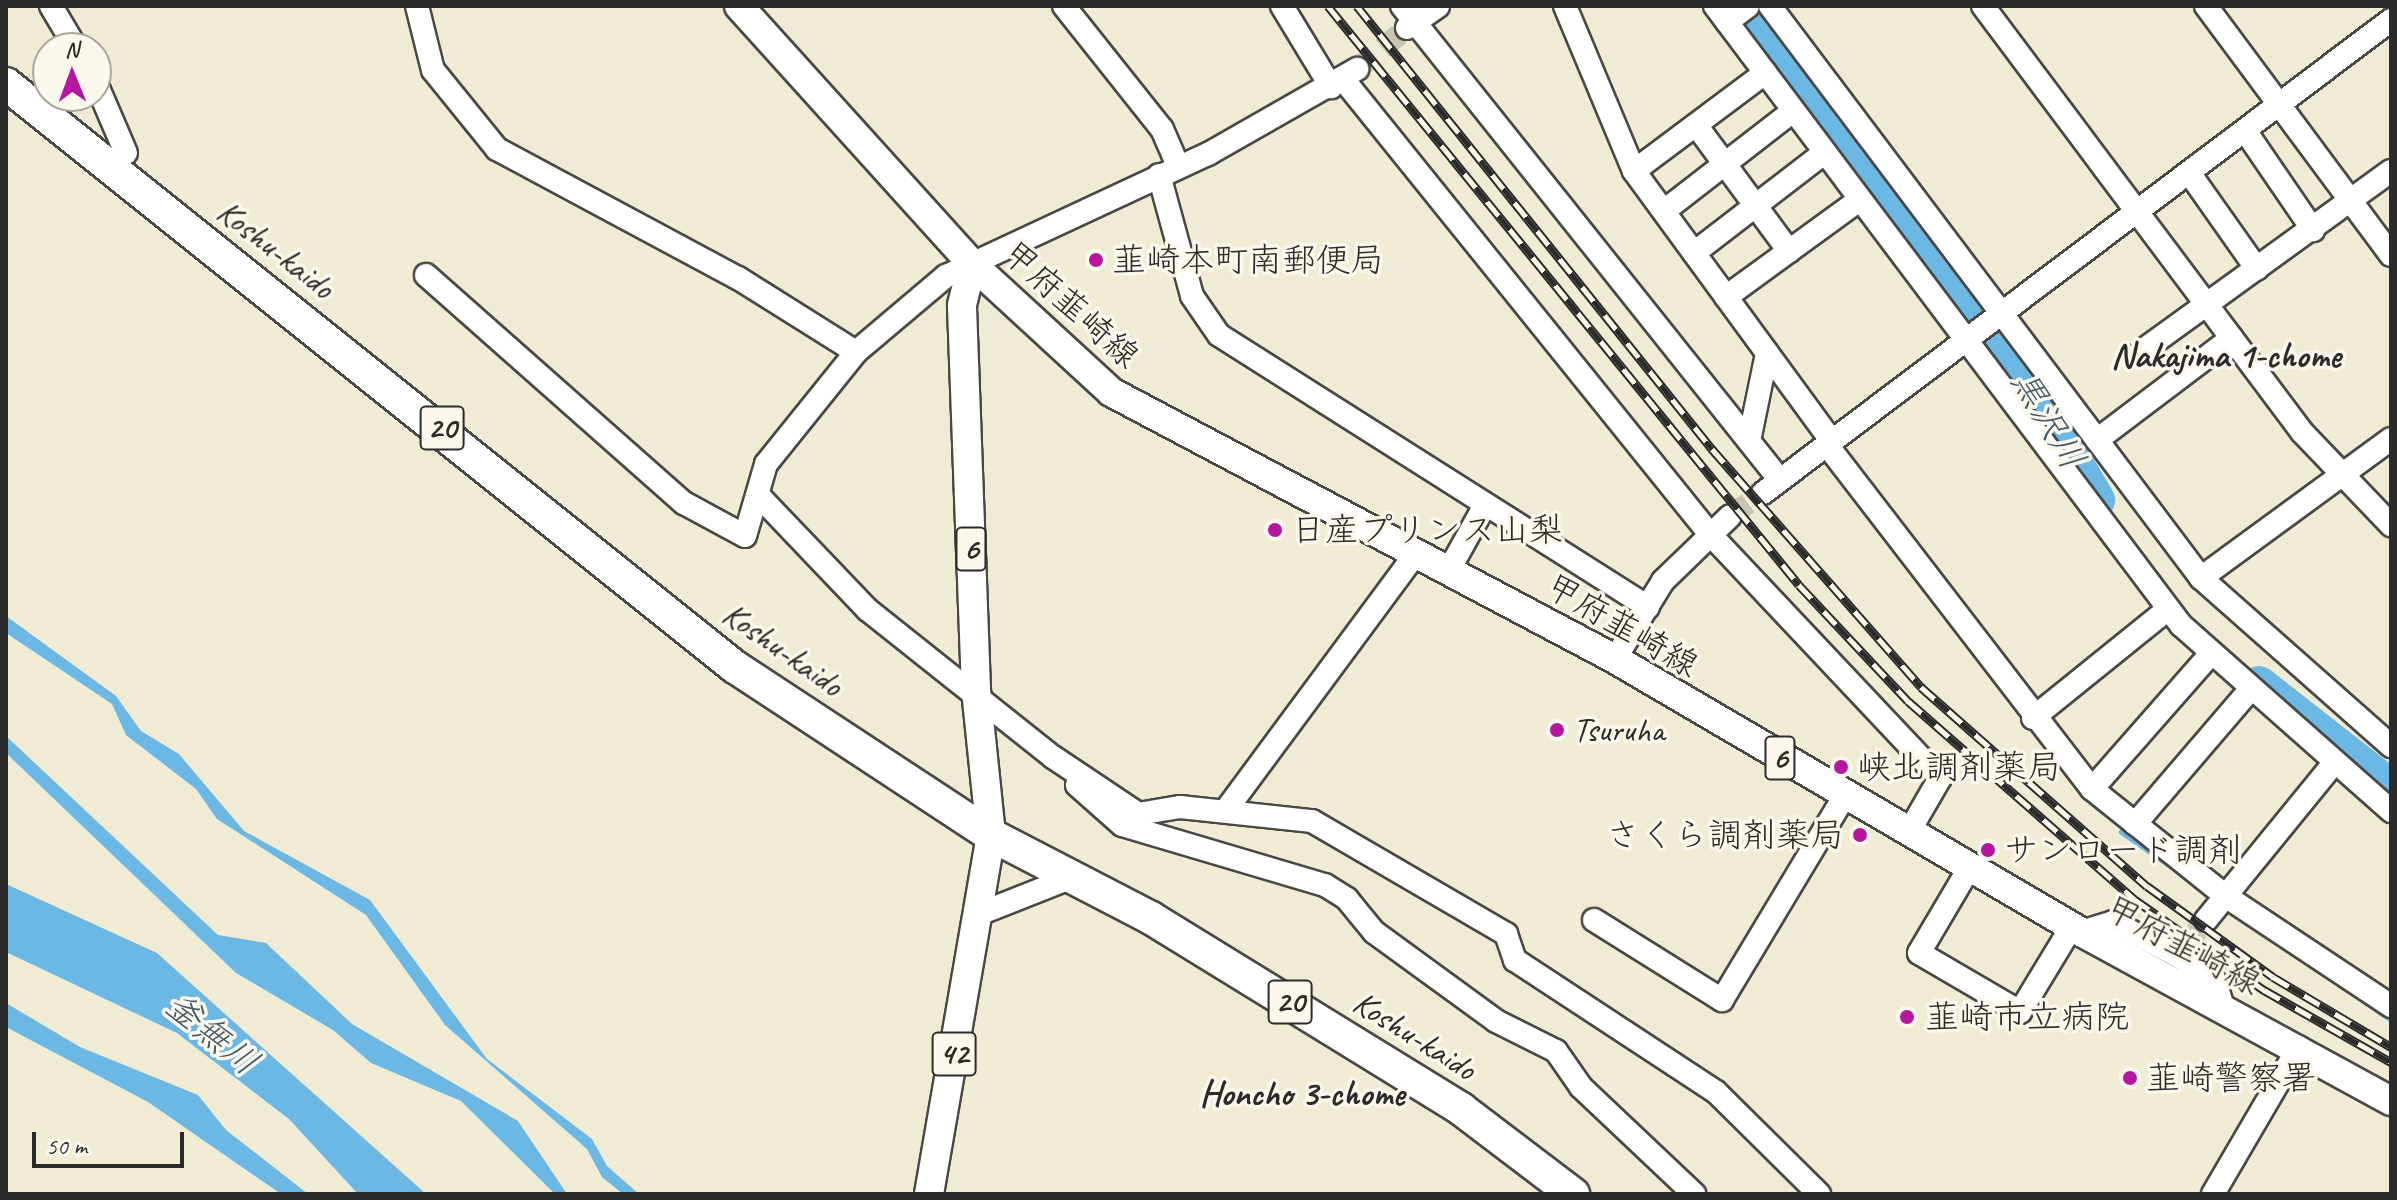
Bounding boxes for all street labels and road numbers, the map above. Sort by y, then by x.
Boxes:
street label: Koshu-kaido [209,191,343,307]
street label: 甲府韮崎線 [994,232,1148,376]
road number: 20 [418,400,466,456]
road number: 6 [955,521,987,577]
street label: 甲府韮崎線 [1538,565,1706,685]
street label: Koshu-kaido [715,593,851,705]
road number: 6 [1764,730,1796,786]
street label: 甲府韮崎線 [2098,887,2268,1003]
road number: 20 [1266,974,1314,1030]
street label: Koshu-kaido [1346,981,1484,1089]
road number: 42 [930,1026,978,1082]

